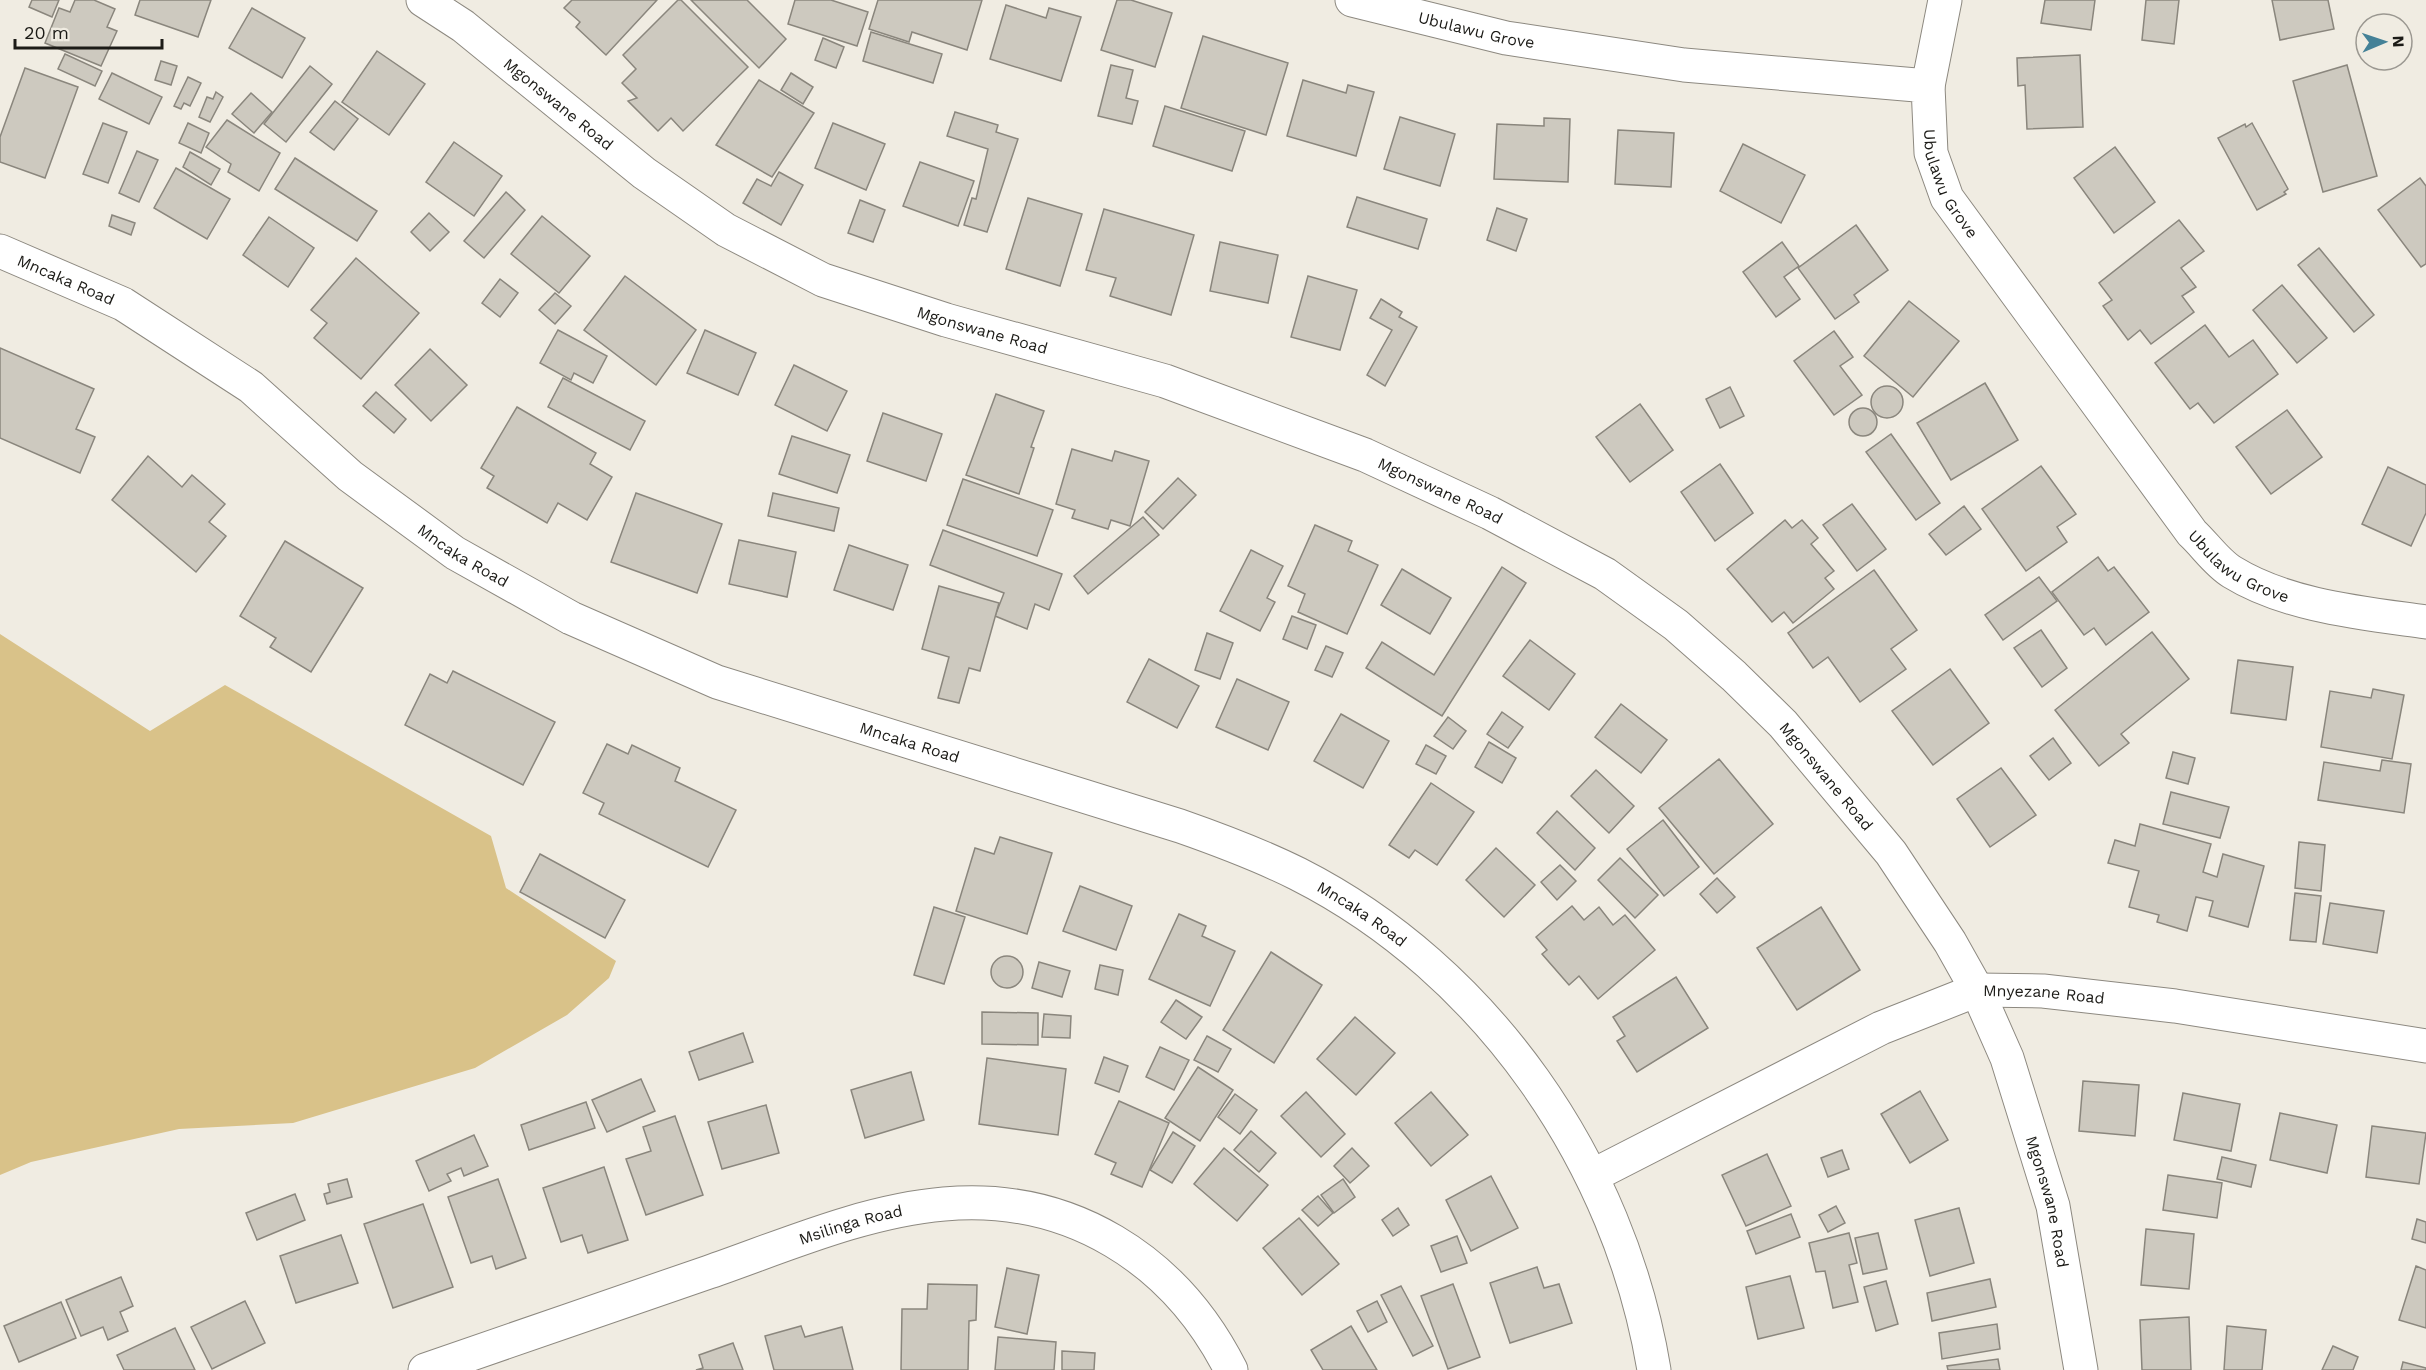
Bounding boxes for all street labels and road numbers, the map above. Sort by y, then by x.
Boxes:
street label: Ubulawu Grove [1416,8,1536,52]
street label: Mgonswane Road [500,54,617,154]
street label: Ubulawu Grove [1920,129,1982,242]
street label: Mncaka Road [15,251,117,309]
street label: Mgonswane Road [914,302,1050,358]
street label: Mgonswane Road [1375,453,1506,528]
street label: Mncaka Road [414,520,512,591]
street label: Ubulawu Grove [2184,526,2291,606]
street label: Mncaka Road [857,718,962,767]
street label: Mgonswane Road [1775,718,1877,834]
street label: Mncaka Road [1314,877,1410,951]
street label: Mnyezane Road [1983,981,2106,1008]
street label: Mgonswane Road [2022,1133,2072,1269]
street label: Msilinga Road [796,1201,904,1249]

